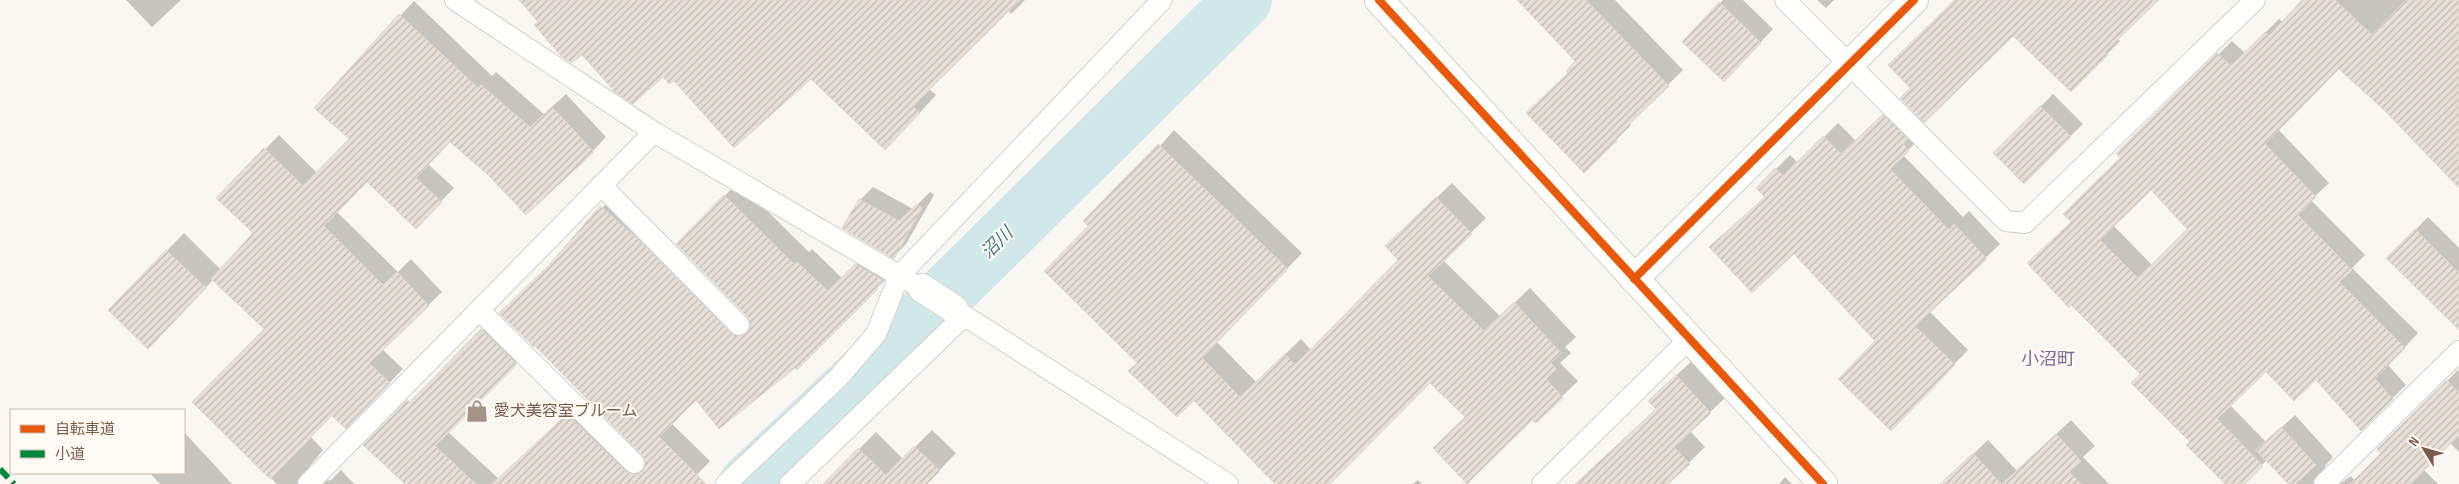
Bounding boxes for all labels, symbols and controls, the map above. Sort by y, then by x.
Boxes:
water label: 沼川 [977,221,1019,263]
district label: 小沼町 [2021,349,2075,370]
shop icon: 愛犬美容室ブルーム [464,398,490,424]
place label: 愛犬美容室ブルーム [494,402,638,421]
legend [10,409,185,474]
text: 自転車道 [55,420,115,439]
north arrow [2399,424,2449,474]
text: N [2405,433,2423,450]
text: 小道 [55,445,85,464]

